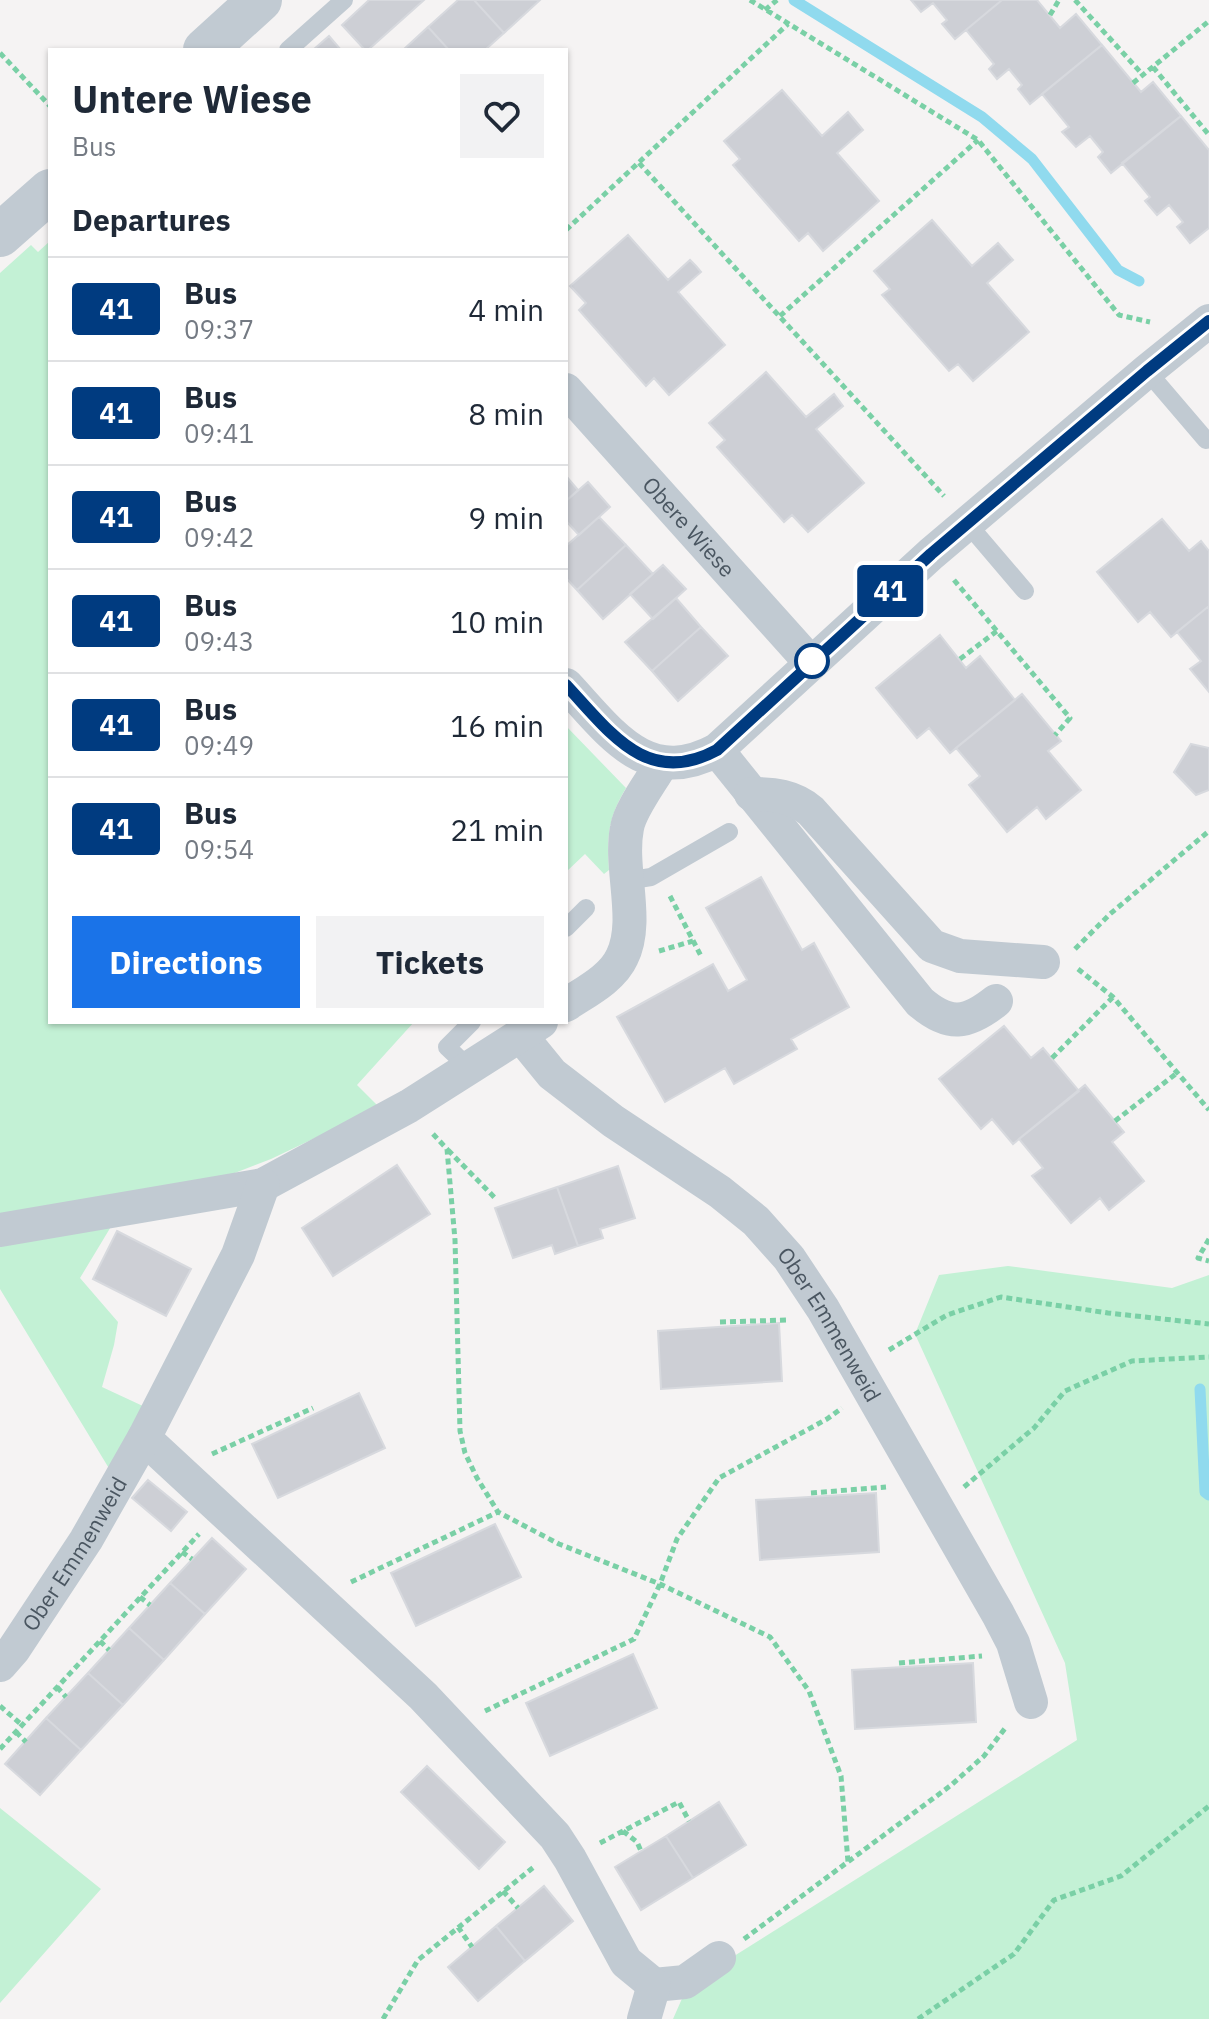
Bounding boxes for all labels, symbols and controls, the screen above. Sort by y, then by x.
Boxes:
text: Untere Wiese [72,74,312,123]
button: heart [460,74,544,158]
text: Bus [72,129,116,163]
text: Departures [72,200,231,239]
text: Bus [184,273,237,312]
text: 41 [99,290,133,327]
text: 4 min [468,290,544,329]
text: 09:37 [184,312,254,346]
text: Bus [184,377,237,416]
text: 41 [99,394,133,431]
text: 8 min [468,394,544,433]
text: 09:41 [184,416,254,450]
street label: Obere Wiese [637,470,742,583]
text: Bus [184,481,237,520]
text: 41 [99,498,133,535]
text: 9 min [468,498,544,537]
text: 09:42 [184,520,254,554]
line badge: 41 [854,565,926,617]
text: 41 [873,572,907,609]
text: Bus [184,585,237,624]
text: 41 [99,602,133,639]
text: 10 min [450,602,544,641]
text: 09:43 [184,624,254,658]
unlabelled marker [795,644,829,678]
text: Bus [184,689,237,728]
text: 41 [99,706,133,743]
text: 16 min [450,706,544,745]
text: 09:49 [184,728,254,762]
text: Bus [184,793,237,832]
text: 41 [99,810,133,847]
text: 21 min [450,810,544,849]
text: 09:54 [184,832,254,866]
button: Directions [72,916,300,1008]
button: Tickets [316,916,544,1008]
street label: Ober Emmenweid [772,1240,888,1407]
street label: Ober Emmenweid [15,1471,133,1636]

